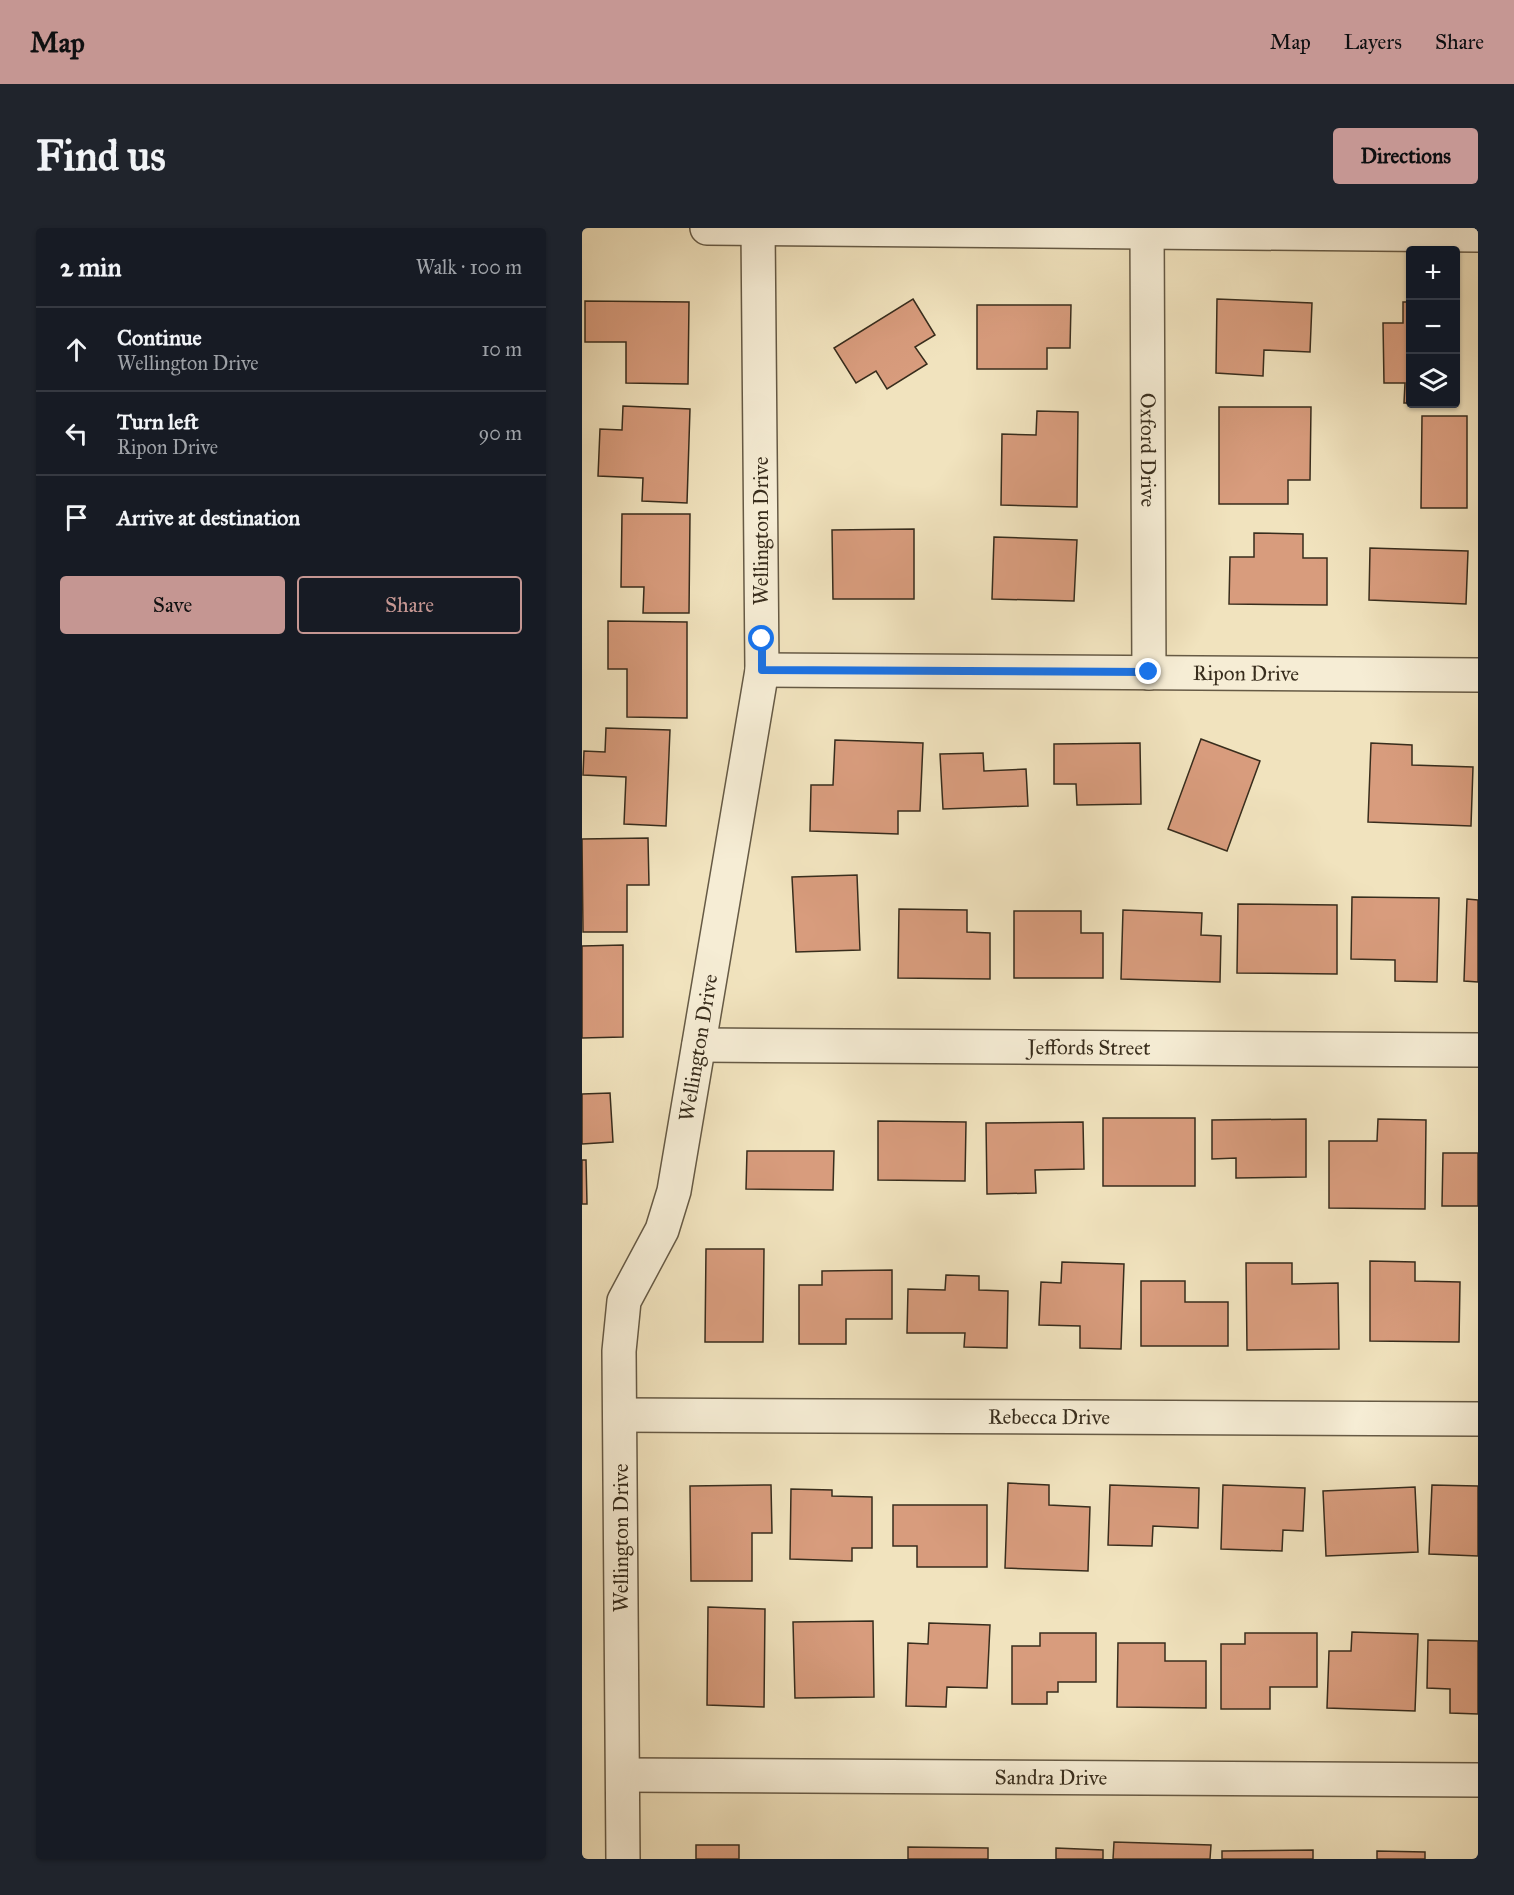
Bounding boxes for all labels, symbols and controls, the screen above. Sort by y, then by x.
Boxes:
text: Map [30,25,85,60]
text: Map [1270,29,1311,55]
text: Layers [1344,29,1402,55]
text: Share [1435,29,1484,55]
button: Directions [1333,128,1478,184]
text: Find us [36,130,166,182]
map controls [1406,246,1460,408]
button: + [1406,246,1460,300]
text: 2 min [60,251,121,283]
text: Walk · 100 m [416,255,522,279]
button: − [1406,300,1460,354]
text: Continue [117,324,202,351]
icon: ahead [60,333,93,366]
text: 10 m [481,337,522,361]
text: Wellington Drive [117,351,259,375]
button: layers [1406,354,1460,408]
street label: Oxford Drive [1135,393,1161,508]
text: Turn left [117,408,199,435]
icon: left [60,417,93,450]
text: 90 m [479,421,522,445]
text: Ripon Drive [117,435,218,459]
street label: Wellington Drive [748,456,774,605]
icon: arrive [60,501,93,534]
text: Arrive at destination [117,504,300,531]
button: Save [60,576,285,634]
button: Share [297,576,522,634]
route start [748,625,774,651]
route end [1135,658,1161,684]
street label: Ripon Drive [1193,660,1299,687]
street label: Wellington Drive [673,972,723,1123]
street label: Jeffords Street [1025,1034,1151,1061]
street label: Rebecca Drive [988,1404,1110,1430]
street label: Wellington Drive [608,1463,634,1612]
street label: Sandra Drive [995,1764,1108,1791]

